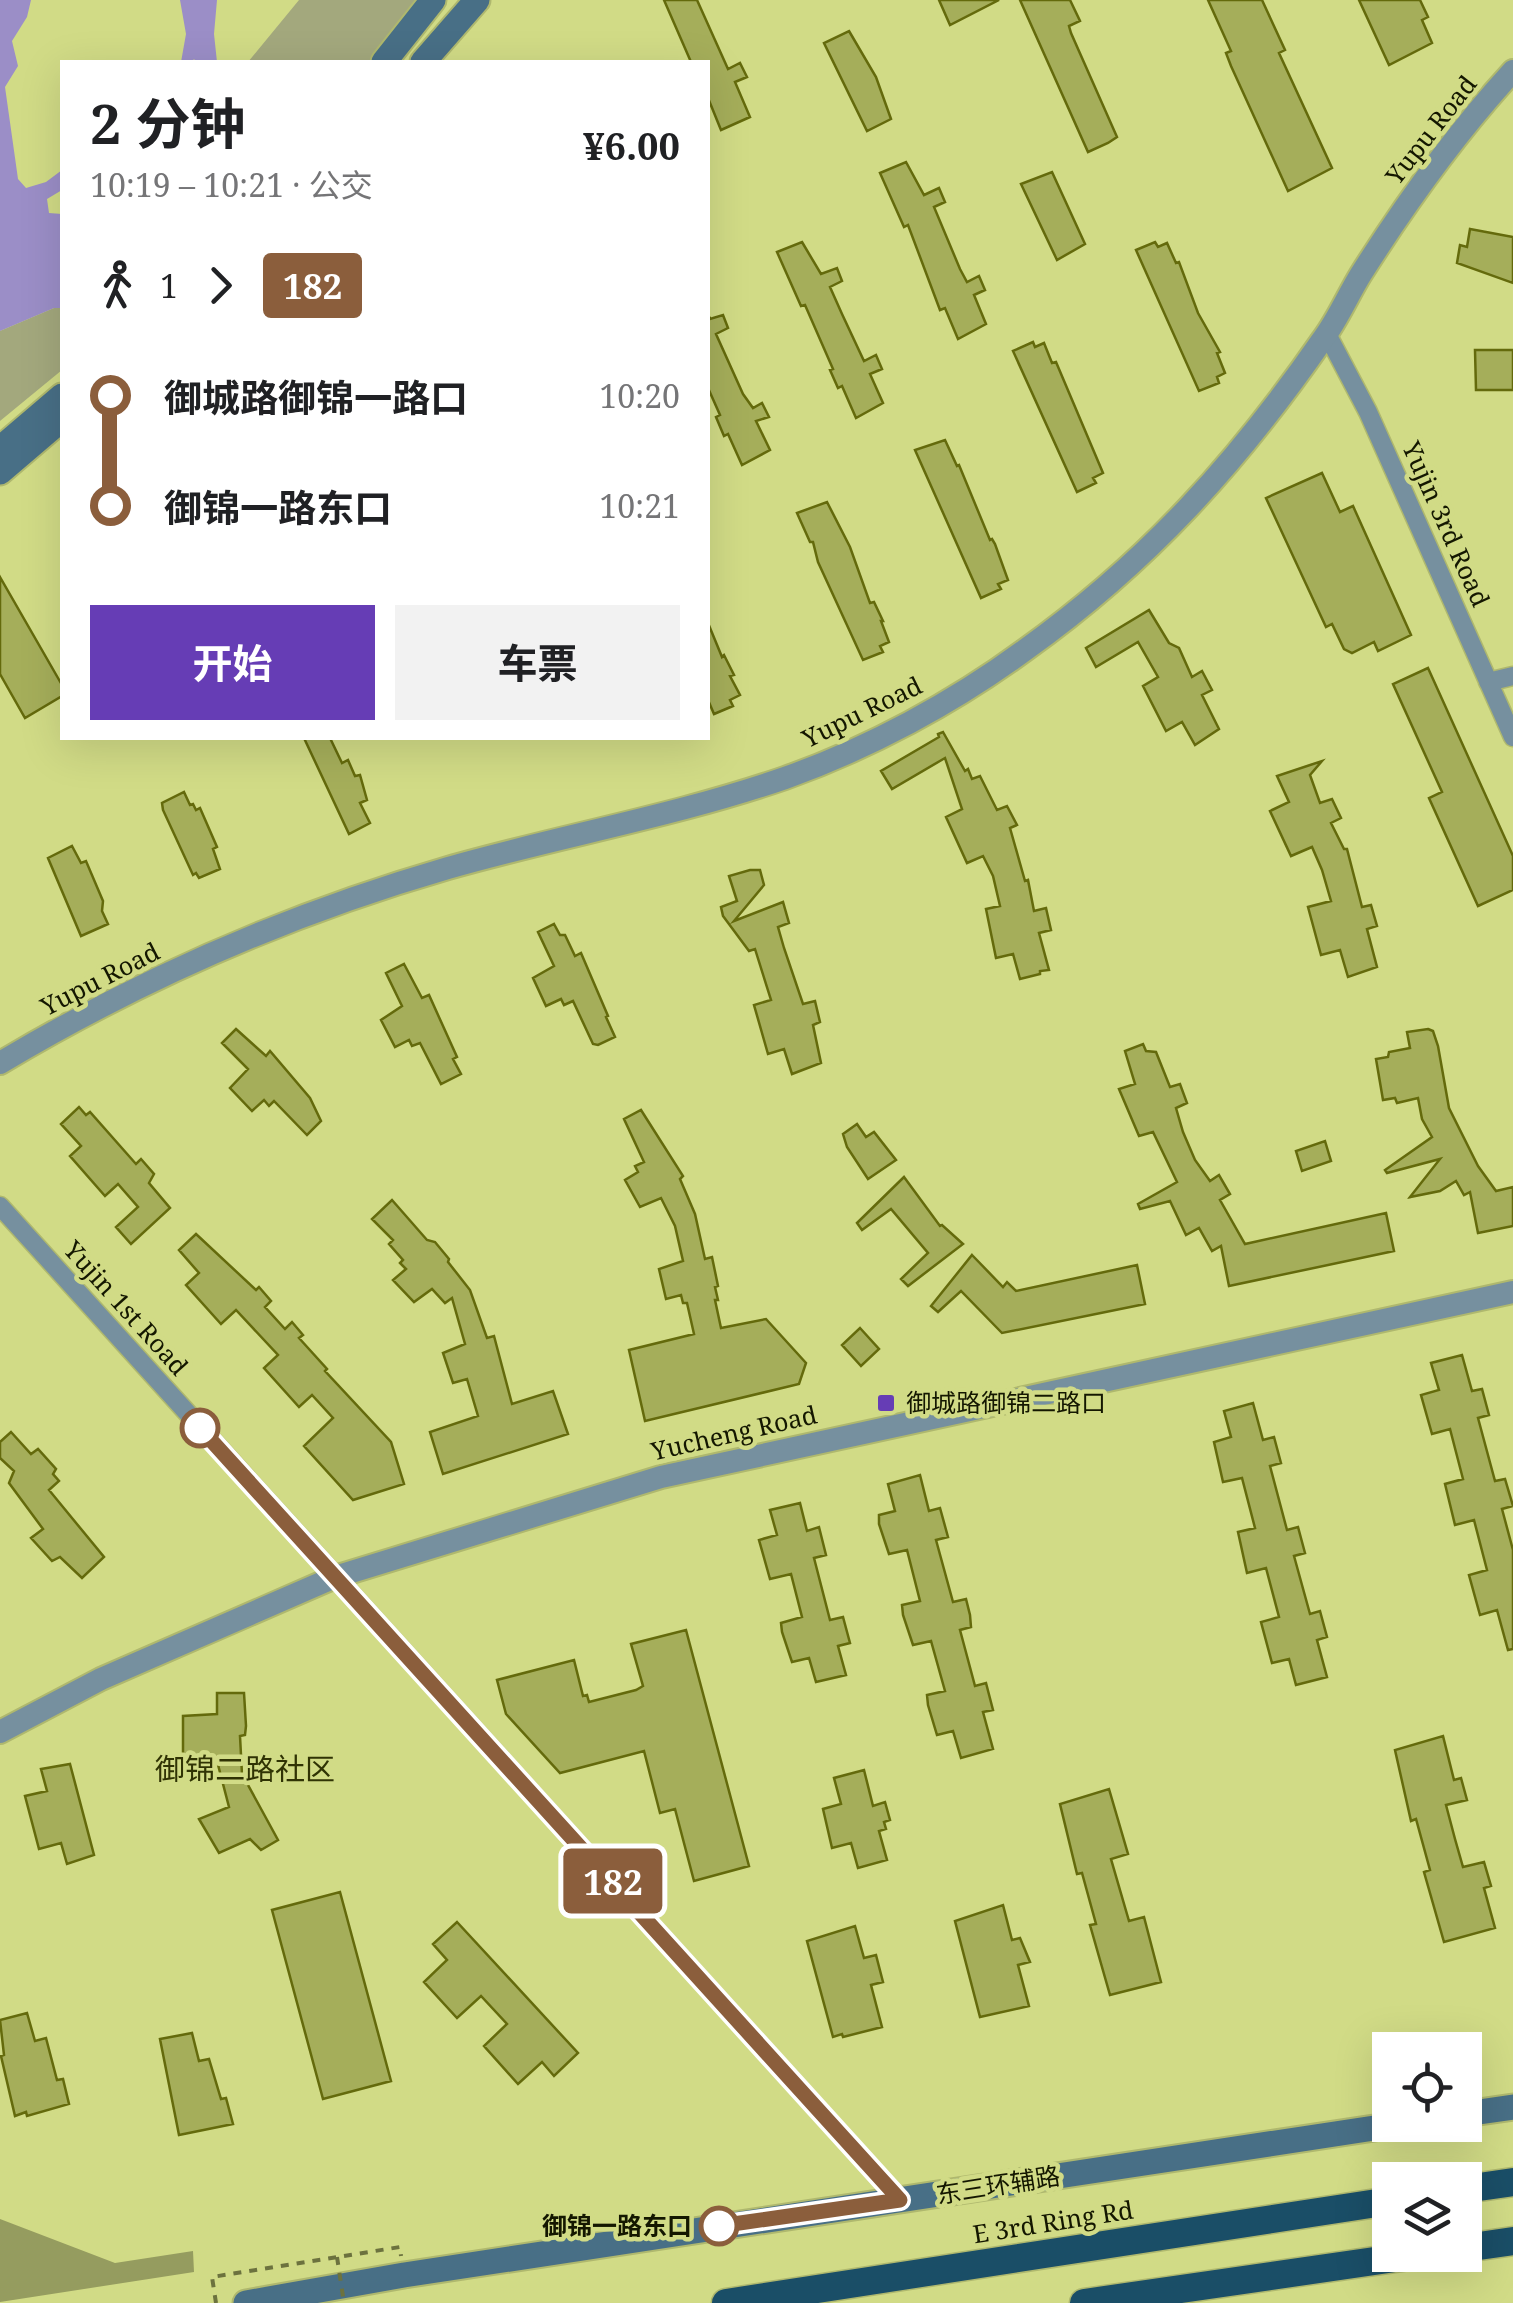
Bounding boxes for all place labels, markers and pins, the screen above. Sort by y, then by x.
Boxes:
place label: 御城路御锦二路口 [906,1385,1106,1419]
marker: 御城路御锦二路口 [875,1392,897,1414]
unlabelled marker [181,1409,219,1447]
marker: 御锦一路东口 [700,2207,738,2245]
place label: 御锦一路东口 [542,2208,692,2242]

